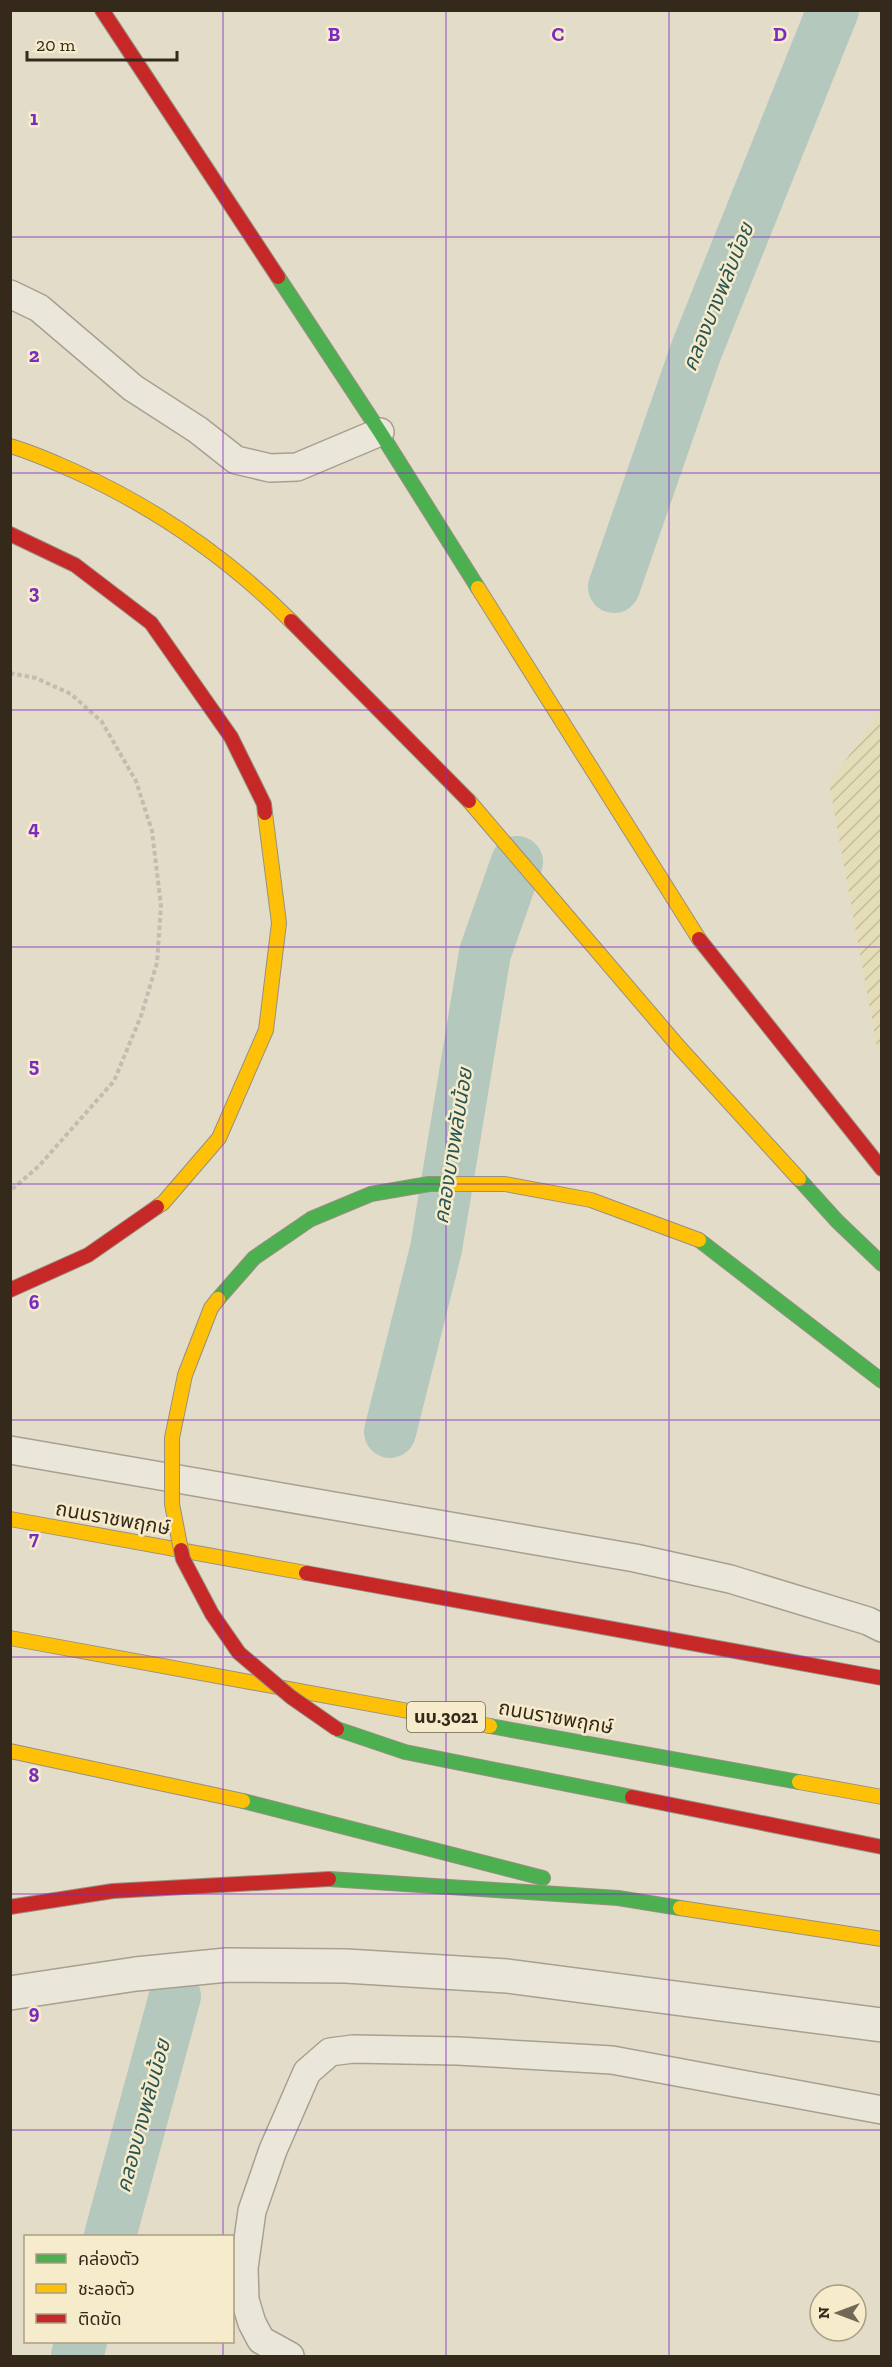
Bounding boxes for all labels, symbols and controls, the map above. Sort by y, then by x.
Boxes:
text: B [328,22,340,46]
text: C [552,22,565,46]
text: D [773,22,787,46]
scale bar [27,24,177,62]
text: 20 m [36,34,76,56]
text: 1 [30,106,38,130]
water label: คลองบางพลับน้อย [676,218,759,374]
text: 2 [29,343,40,367]
text: 3 [29,580,40,604]
text: 4 [28,816,40,840]
text: 5 [29,1053,39,1077]
water label: คลองบางพลับน้อย [428,1065,477,1226]
text: 6 [29,1290,40,1314]
street label: ถนนราชพฤกษ์ [54,1496,172,1540]
text: 7 [29,1526,39,1550]
street label: ถนนราชพฤกษ์ [497,1695,615,1739]
road number: นบ.3021 [407,1702,485,1732]
text: 8 [29,1763,40,1787]
text: 9 [29,2000,40,2024]
water label: คลองบางพลับน้อย [110,2035,175,2195]
legend [24,2235,234,2343]
text: คล่องตัว [78,2248,140,2270]
text: ชะลอตัว [78,2278,135,2300]
north arrow [808,2283,868,2343]
text: N [814,2307,833,2319]
text: ติดขัด [78,2308,121,2330]

